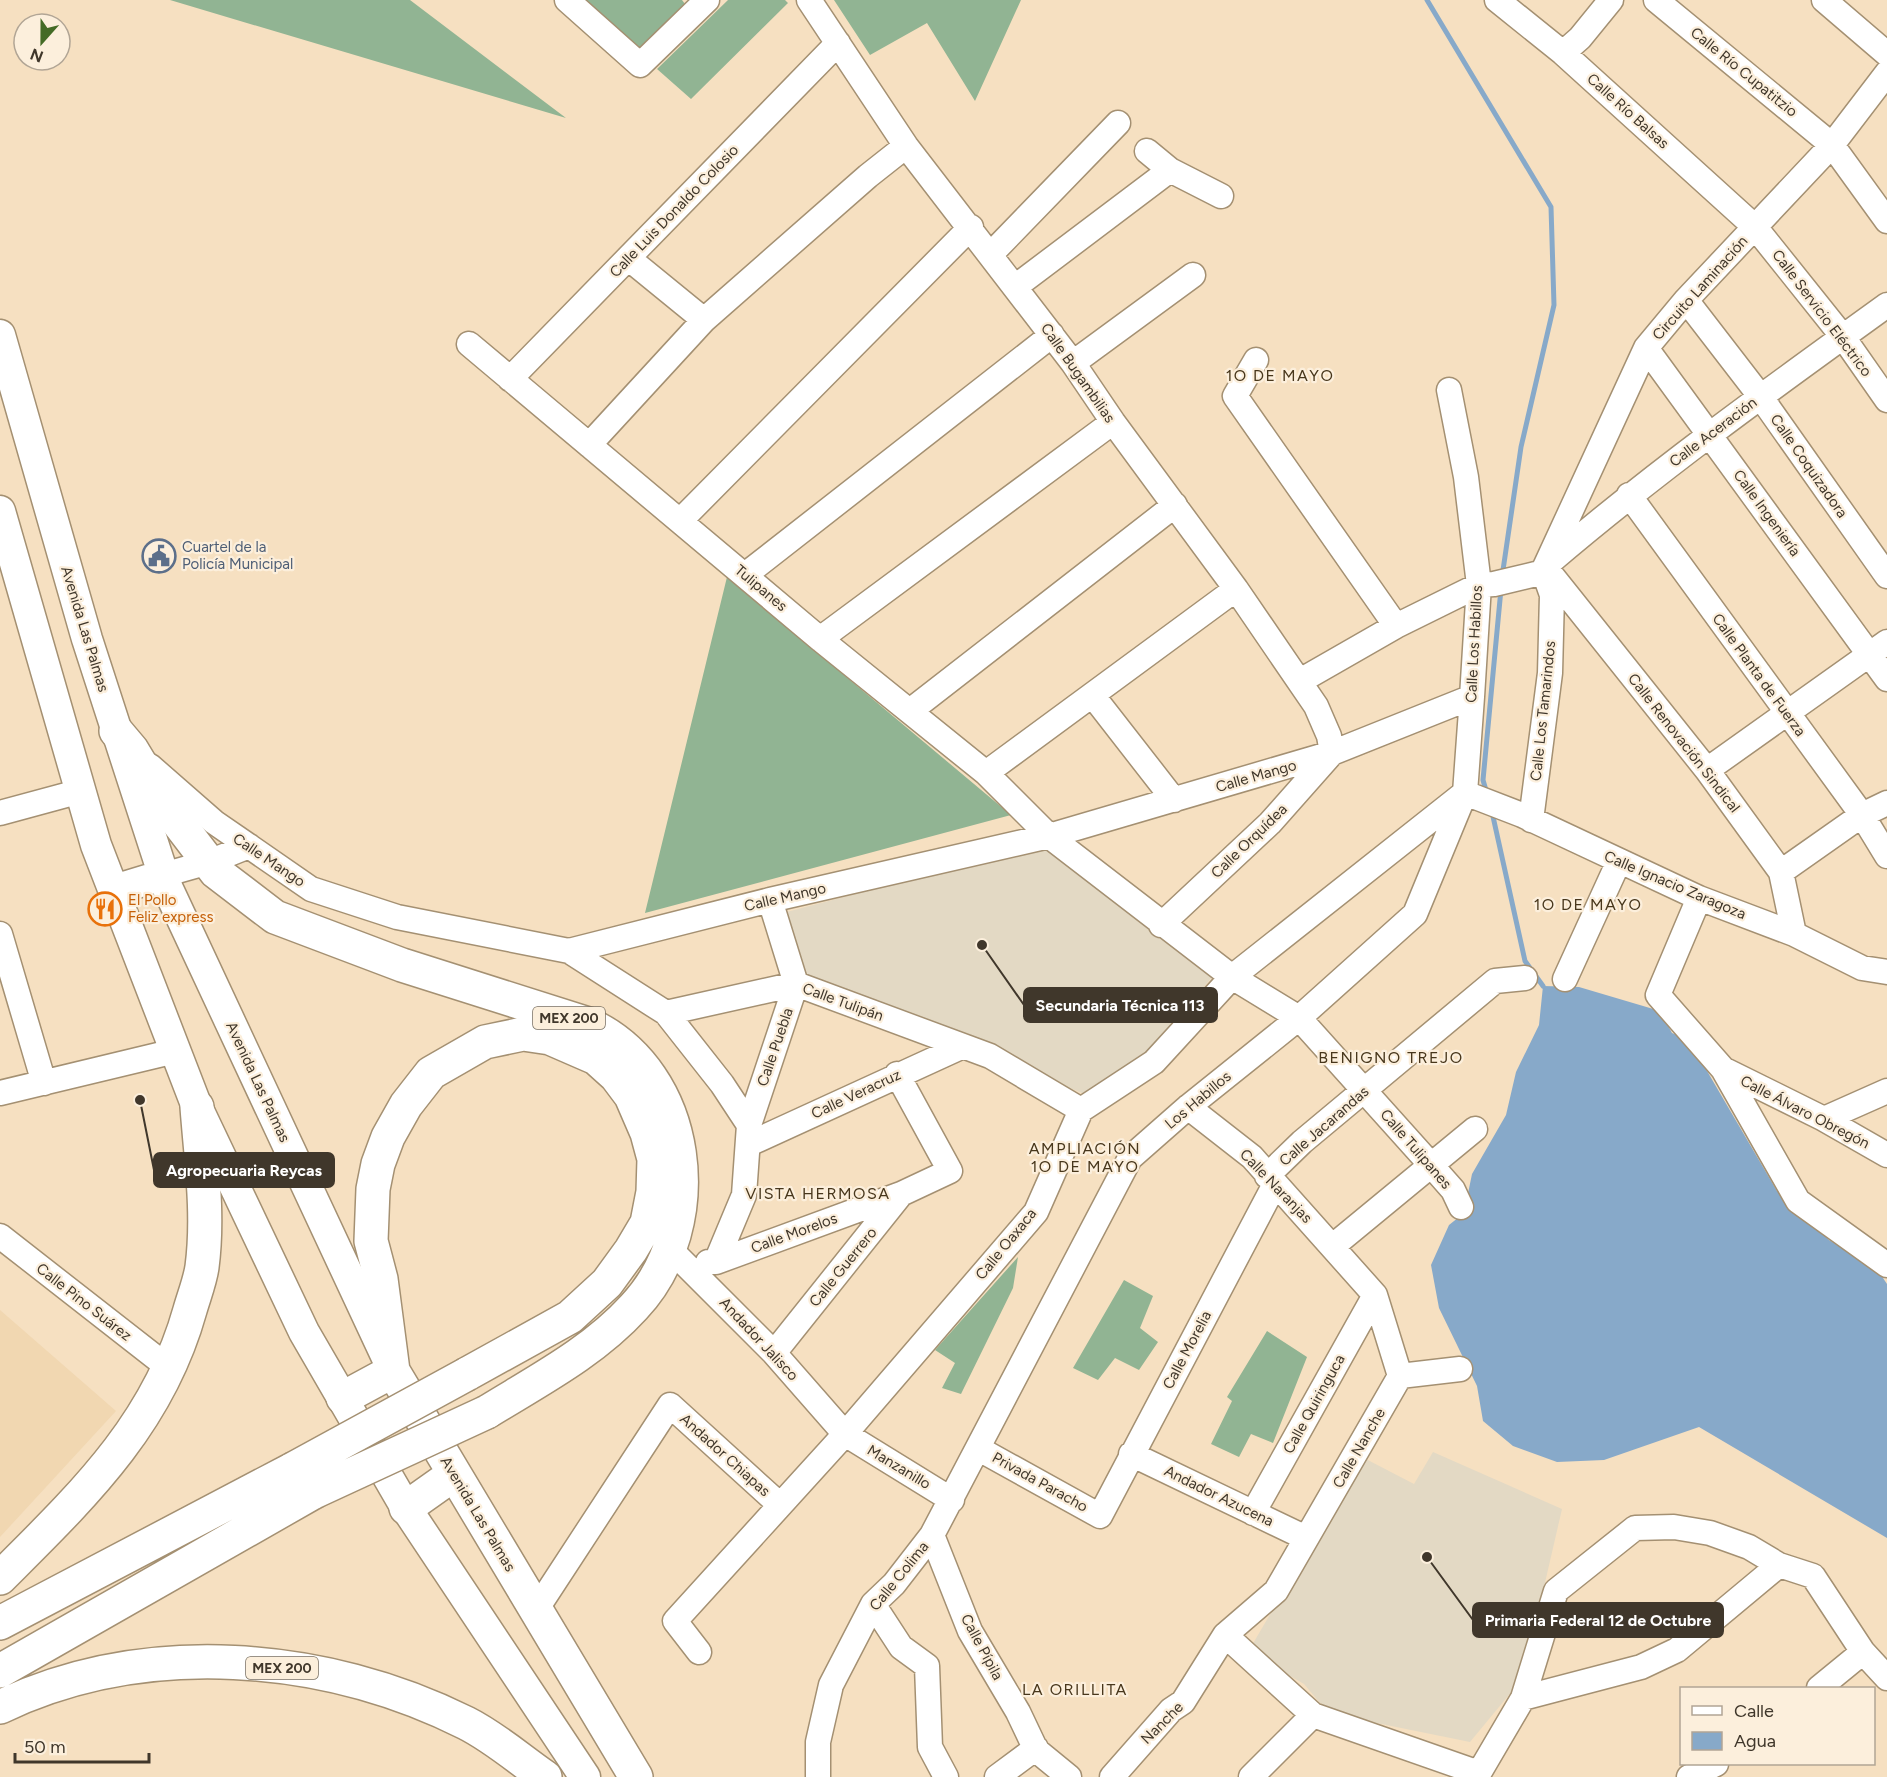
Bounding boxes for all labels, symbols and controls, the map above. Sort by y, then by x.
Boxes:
north arrow [12,12,72,72]
street label: Calle Río Cupatitzio [1687,23,1801,121]
text: N [28,44,46,67]
street label: Calle Río Balsas [1583,70,1673,152]
street label: Calle Luis Donaldo Colosio [606,141,742,281]
street label: Circuito Laminación [1649,232,1751,344]
street label: Calle Servicio Eléctrico [1768,246,1876,380]
street label: Calle Bugambilias [1037,320,1119,426]
district label: 1O DE MAYO [1226,366,1334,385]
street label: Calle Aceración [1666,393,1760,471]
street label: Calle Coquizadora [1767,411,1851,521]
street label: Calle Ingeniería [1730,466,1804,560]
public building icon: Cuartel de la Policía Municipal [141,538,177,574]
place label: Cuartel de la Policía Municipal [182,538,293,573]
street label: Tulipanes [731,561,791,615]
street label: Avenida Las Palmas [57,564,113,694]
street label: Calle Los Habillos [1462,585,1486,703]
street label: Calle Planta de Fuerza [1708,610,1810,740]
street label: Calle Los Tamarindos [1527,640,1559,782]
street label: Calle Renovación Sindical [1624,670,1744,816]
street label: Calle Mango [1214,756,1299,796]
street label: Calle Orquídea [1207,800,1291,882]
street label: Calle Mango [229,829,309,891]
street label: Calle Ignacio Zaragoza [1601,847,1749,923]
street label: Calle Mango [742,879,828,915]
restaurant icon: El Pollo Feliz express [87,891,123,927]
place label: El Pollo Feliz express [128,891,213,926]
district label: 1O DE MAYO [1534,895,1642,914]
street label: Calle Tulipán [800,979,886,1025]
callout: Secundaria Técnica 113 [1024,988,1217,1022]
text: Secundaria Técnica 113 [1036,996,1205,1015]
street label: Calle Puebla [753,1005,797,1089]
road number: MEX 200 [533,1007,605,1029]
street label: Avenida Las Palmas [222,1019,294,1145]
district label: BENIGNO TREJO [1318,1048,1464,1067]
street label: Calle Veracruz [808,1065,904,1123]
street label: Los Habillos [1161,1067,1235,1133]
street label: Calle Álvaro Obregón [1737,1072,1873,1152]
street label: Calle Jacarandas [1276,1082,1372,1170]
street label: Calle Tulipanes [1376,1105,1456,1193]
district label: AMPLIACIÓN 1O DE MAYO [1029,1139,1141,1176]
street label: Calle Naranjas [1236,1145,1316,1227]
callout: Agropecuaria Reycas [154,1153,334,1187]
text: Agropecuaria Reycas [166,1161,323,1180]
district label: VISTA HERMOSA [745,1184,891,1203]
street label: Calle Oaxaca [972,1205,1040,1283]
street label: Calle Morelos [748,1209,840,1257]
street label: Calle Guerrero [805,1223,881,1310]
street label: Calle Pino Suárez [33,1259,135,1345]
street label: Andador Jalisco [716,1294,802,1385]
street label: Calle Morelia [1159,1308,1215,1392]
street label: Calle Quiringuca [1279,1351,1349,1457]
street label: Calle Nanche [1329,1405,1389,1491]
street label: Andador Chiapas [676,1410,774,1500]
street label: Manzanillo [864,1441,934,1493]
street label: Privada Paracho [989,1448,1091,1516]
street label: Avenida Las Palmas [437,1453,519,1575]
street label: Andador Azucena [1161,1462,1277,1530]
street label: Calle Colima [866,1538,932,1614]
callout: Primaria Federal 12 de Octubre [1473,1603,1723,1637]
street label: Calle Pípila [957,1611,1007,1683]
text: Primaria Federal 12 de Octubre [1485,1611,1711,1630]
road number: MEX 200 [246,1657,318,1679]
district label: LA ORILLITA [1022,1680,1128,1699]
legend [1680,1687,1875,1765]
street label: Nanche [1137,1698,1187,1748]
text: Calle [1734,1700,1774,1722]
scale bar [15,1726,148,1764]
text: Agua [1734,1730,1776,1752]
text: 50 m [24,1736,66,1758]

